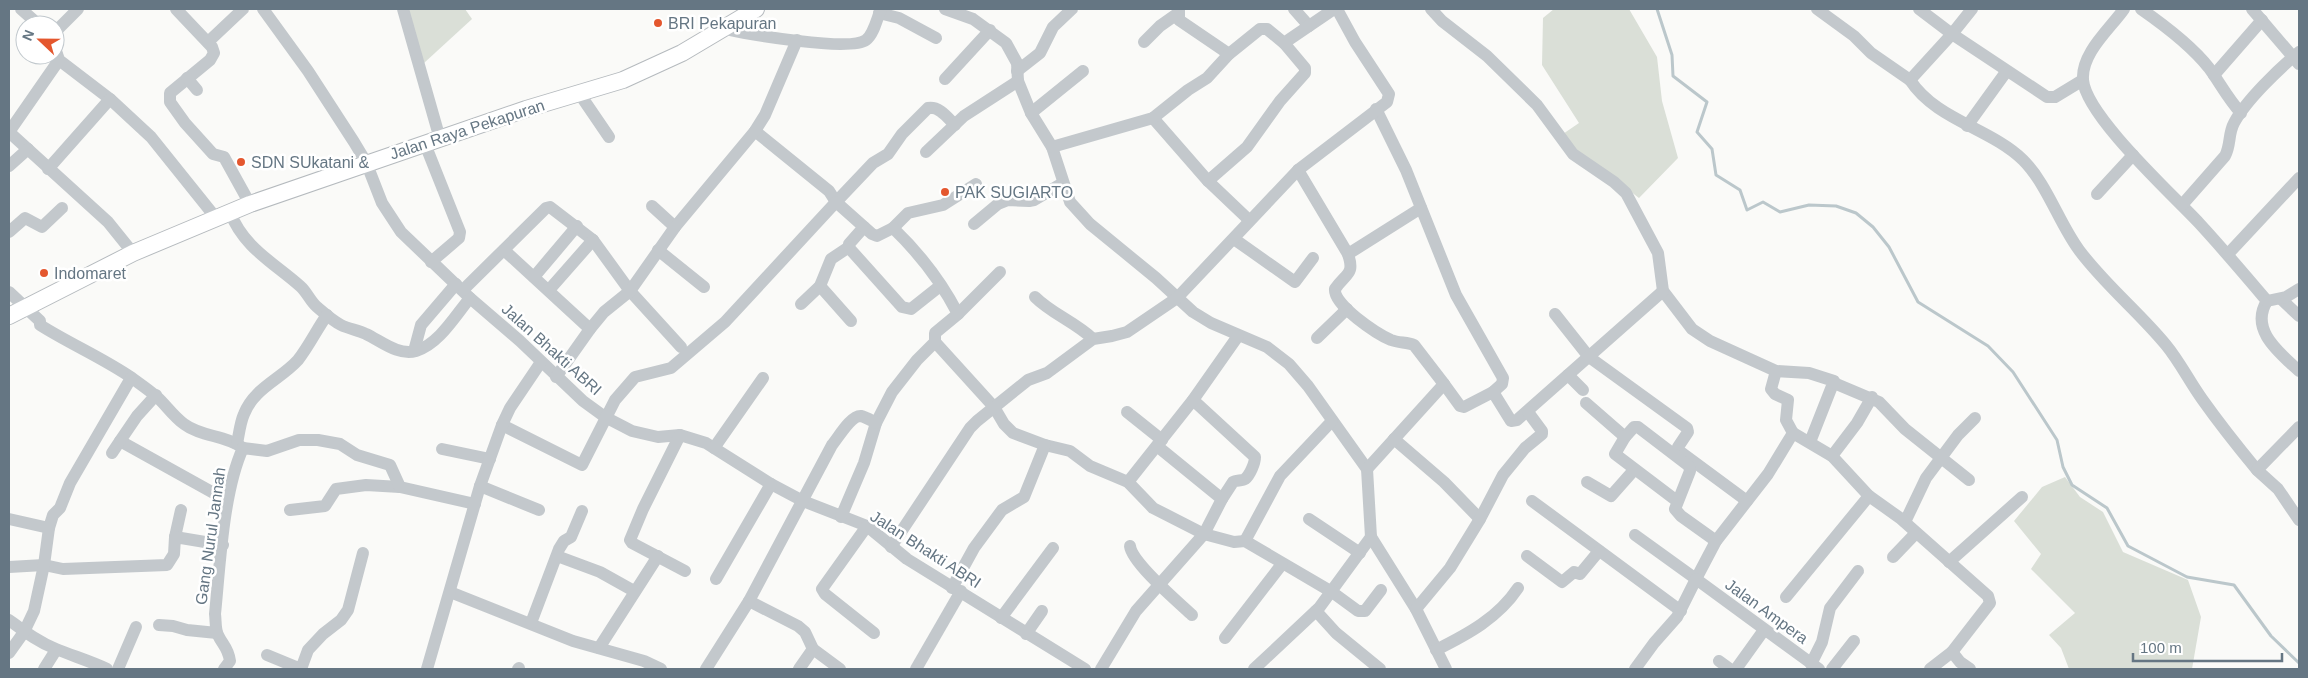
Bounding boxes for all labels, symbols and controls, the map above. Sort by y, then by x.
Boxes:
north arrow [15,15,65,65]
place label: BRI Pekapuran [668,15,777,32]
marker: BRI Pekapuran [652,17,664,29]
text: N [19,27,37,43]
street label: Jalan Raya Pekapuran [388,96,547,163]
place label: SDN SUkatani & [251,154,370,171]
marker: SDN SUkatani & [235,156,247,168]
place label: PAK SUGIARTO [955,184,1073,201]
marker: PAK SUGIARTO [939,186,951,198]
place label: Indomaret [54,265,127,282]
marker: Indomaret [38,267,50,279]
street label: Jalan Bhakti ABRI [498,300,605,399]
street label: Gang Nurul Jannah [192,466,229,606]
street label: Jalan Bhakti ABRI [867,507,984,591]
street label: Jalan Ampera [1722,576,1811,647]
scale bar [2133,630,2282,662]
text: 100 m [2140,639,2182,656]

